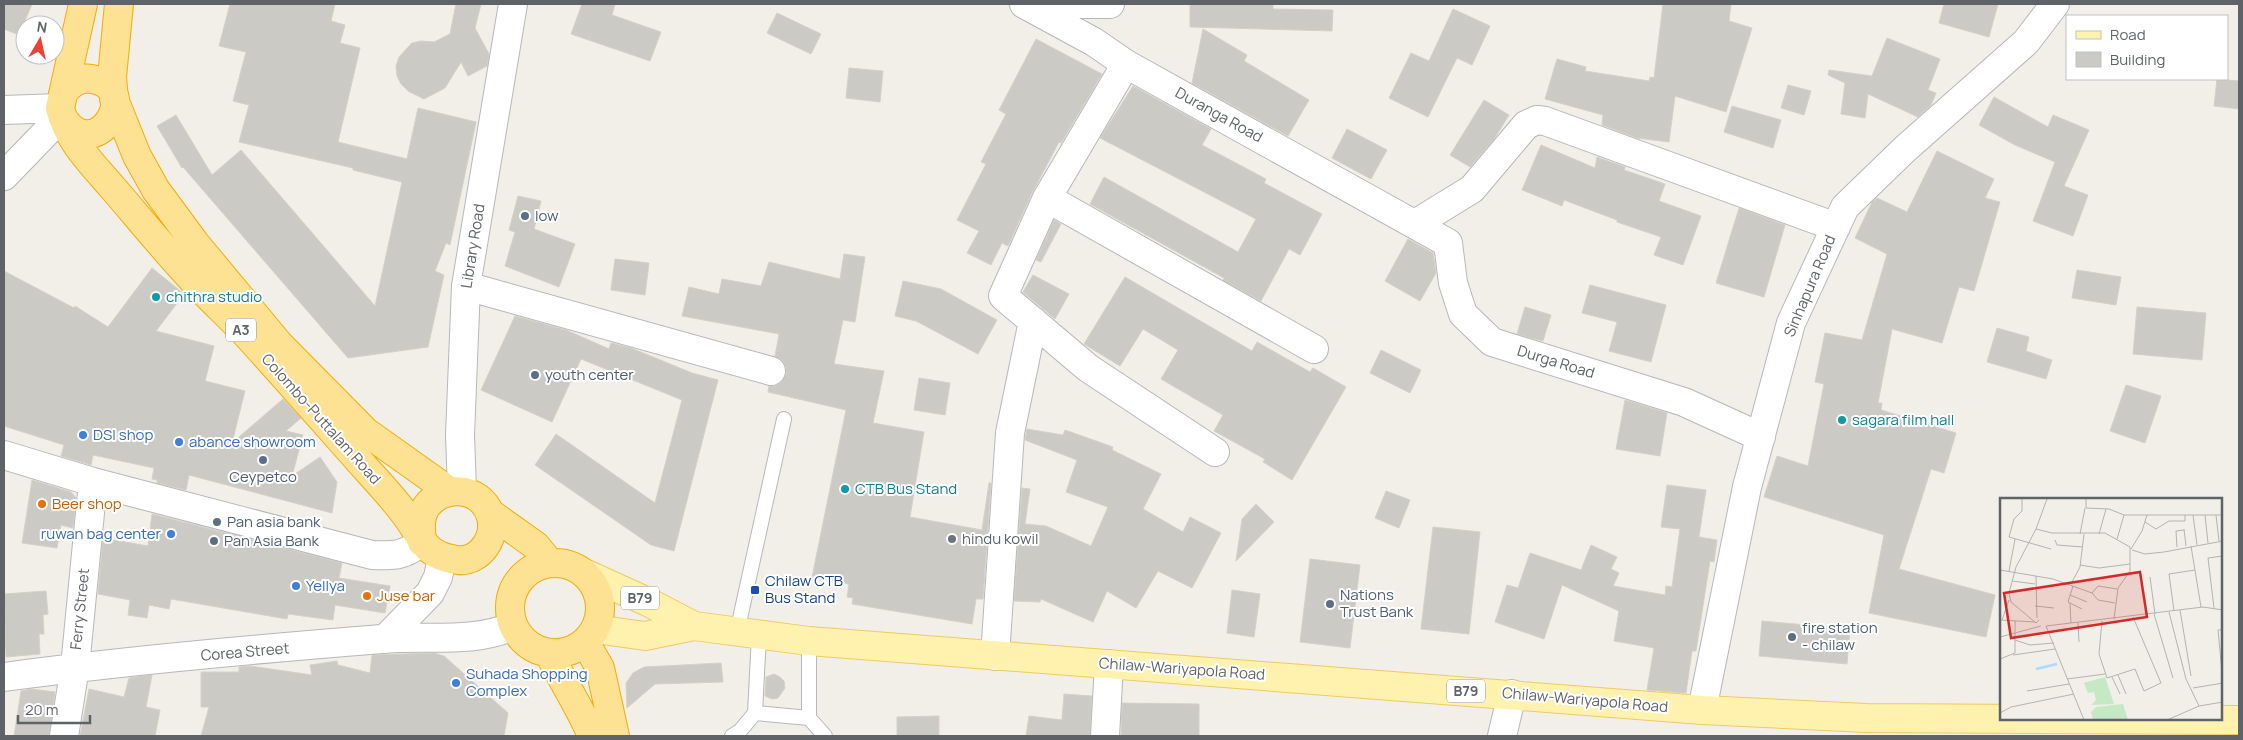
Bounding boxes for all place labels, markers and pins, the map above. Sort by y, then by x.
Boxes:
place label: low [535,205,559,226]
marker: low [519,210,531,222]
place label: chithra studio [166,286,262,307]
marker: chithra studio [150,291,162,303]
place label: youth center [545,364,634,385]
marker: youth center [529,369,541,381]
place label: sagara film hall [1852,409,1954,430]
marker: sagara film hall [1836,414,1848,426]
place label: DSI shop [93,424,153,445]
marker: DSI shop [77,429,89,441]
place label: abance showroom [189,431,316,452]
marker: abance showroom [173,436,185,448]
marker: Ceypetco [257,454,269,466]
place label: Ceypetco [229,466,297,487]
place label: CTB Bus Stand [855,478,957,499]
marker: CTB Bus Stand [839,483,851,495]
place label: Beer shop [52,493,122,514]
marker: Beer shop [36,498,48,510]
place label: Pan asia bank [227,511,321,532]
marker: Pan asia bank [211,516,223,528]
place label: ruwan bag center [41,523,162,544]
marker: ruwan bag center [165,528,177,540]
place label: hindu kowil [962,528,1038,549]
place label: Pan Asia Bank [224,530,320,551]
marker: hindu kowil [946,533,958,545]
marker: Pan Asia Bank [208,535,220,547]
place label: Chilaw CTB Bus Stand [765,570,843,608]
place label: Yellya [306,575,345,596]
marker: Yellya [290,580,302,592]
marker: Chilaw CTB Bus Stand [749,584,761,596]
place label: Nations Trust Bank [1340,584,1414,622]
place label: Juse bar [377,585,436,606]
marker: Juse bar [361,590,373,602]
marker: Nations Trust Bank [1324,598,1336,610]
place label: fire station - chilaw [1802,617,1878,655]
marker: fire station - chilaw [1786,631,1798,643]
place label: Suhada Shopping Complex [466,663,588,701]
marker: Suhada Shopping Complex [450,677,462,689]

